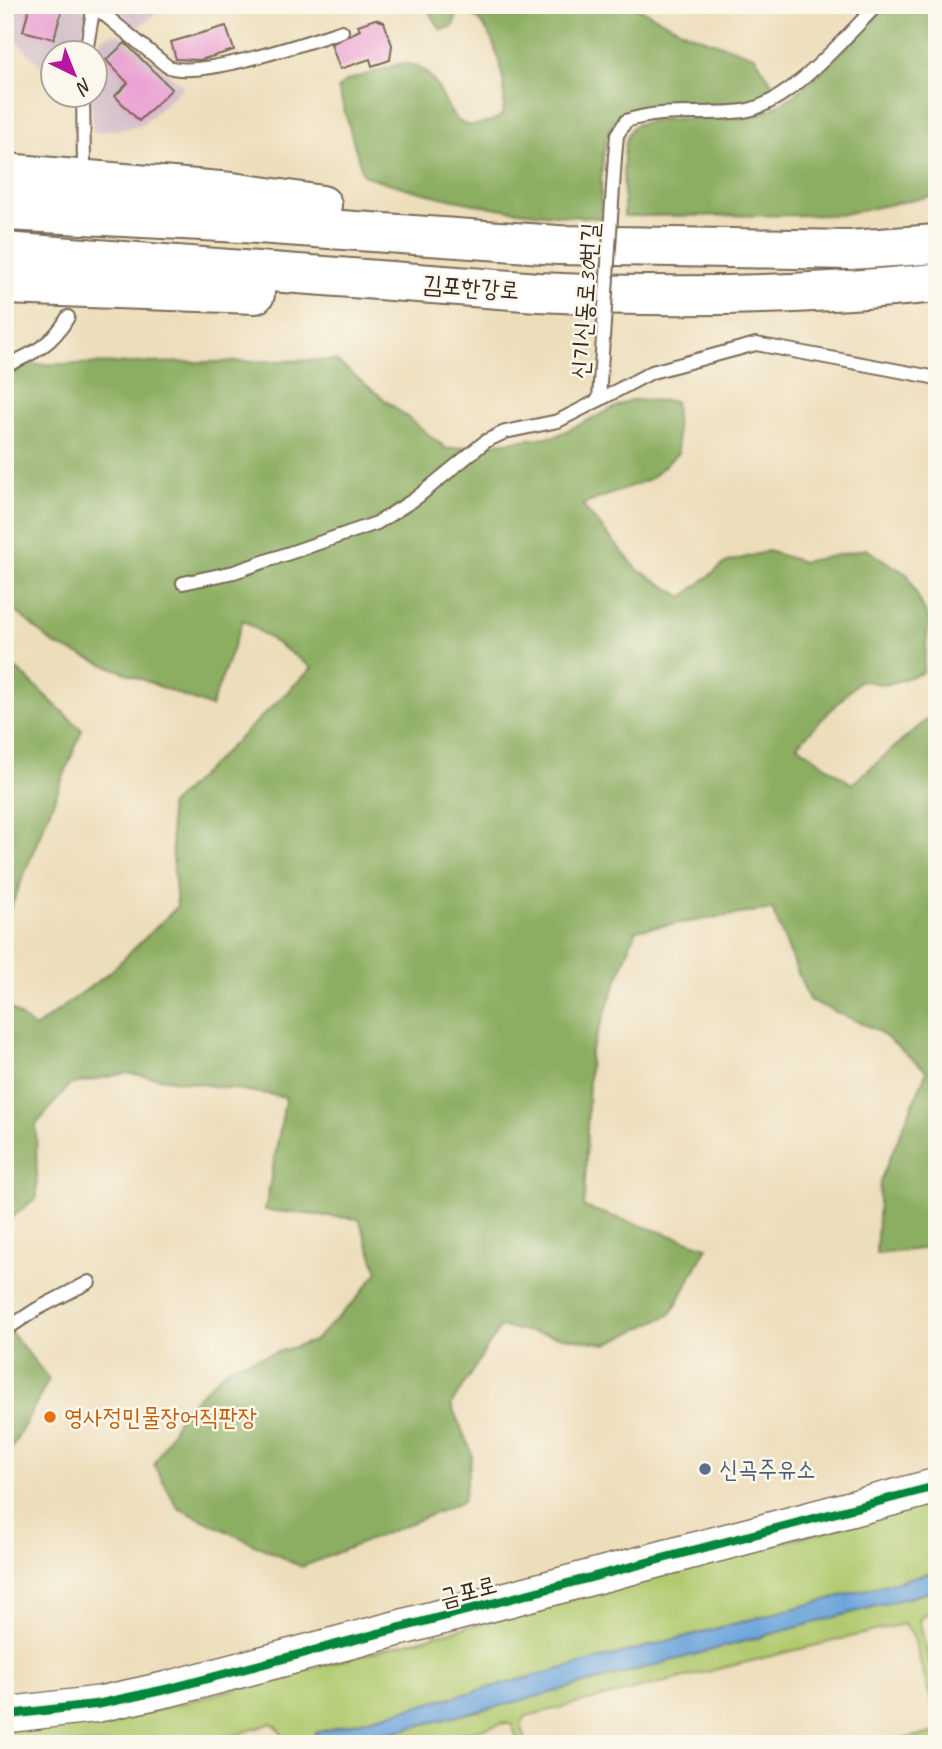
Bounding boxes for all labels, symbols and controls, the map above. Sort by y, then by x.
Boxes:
north arrow [38,38,108,108]
text: N [70,73,97,101]
street label: 신기신동로30번길 [565,222,605,380]
street label: 김포한강로 [422,269,520,305]
place label: 영사정민물장어직판장 [64,1402,257,1432]
marker: 영사정민물장어직판장 [42,1409,58,1425]
place label: 신곡주유소 [719,1454,816,1484]
marker: 신곡주유소 [697,1461,713,1477]
street label: 금포로 [436,1569,500,1613]

